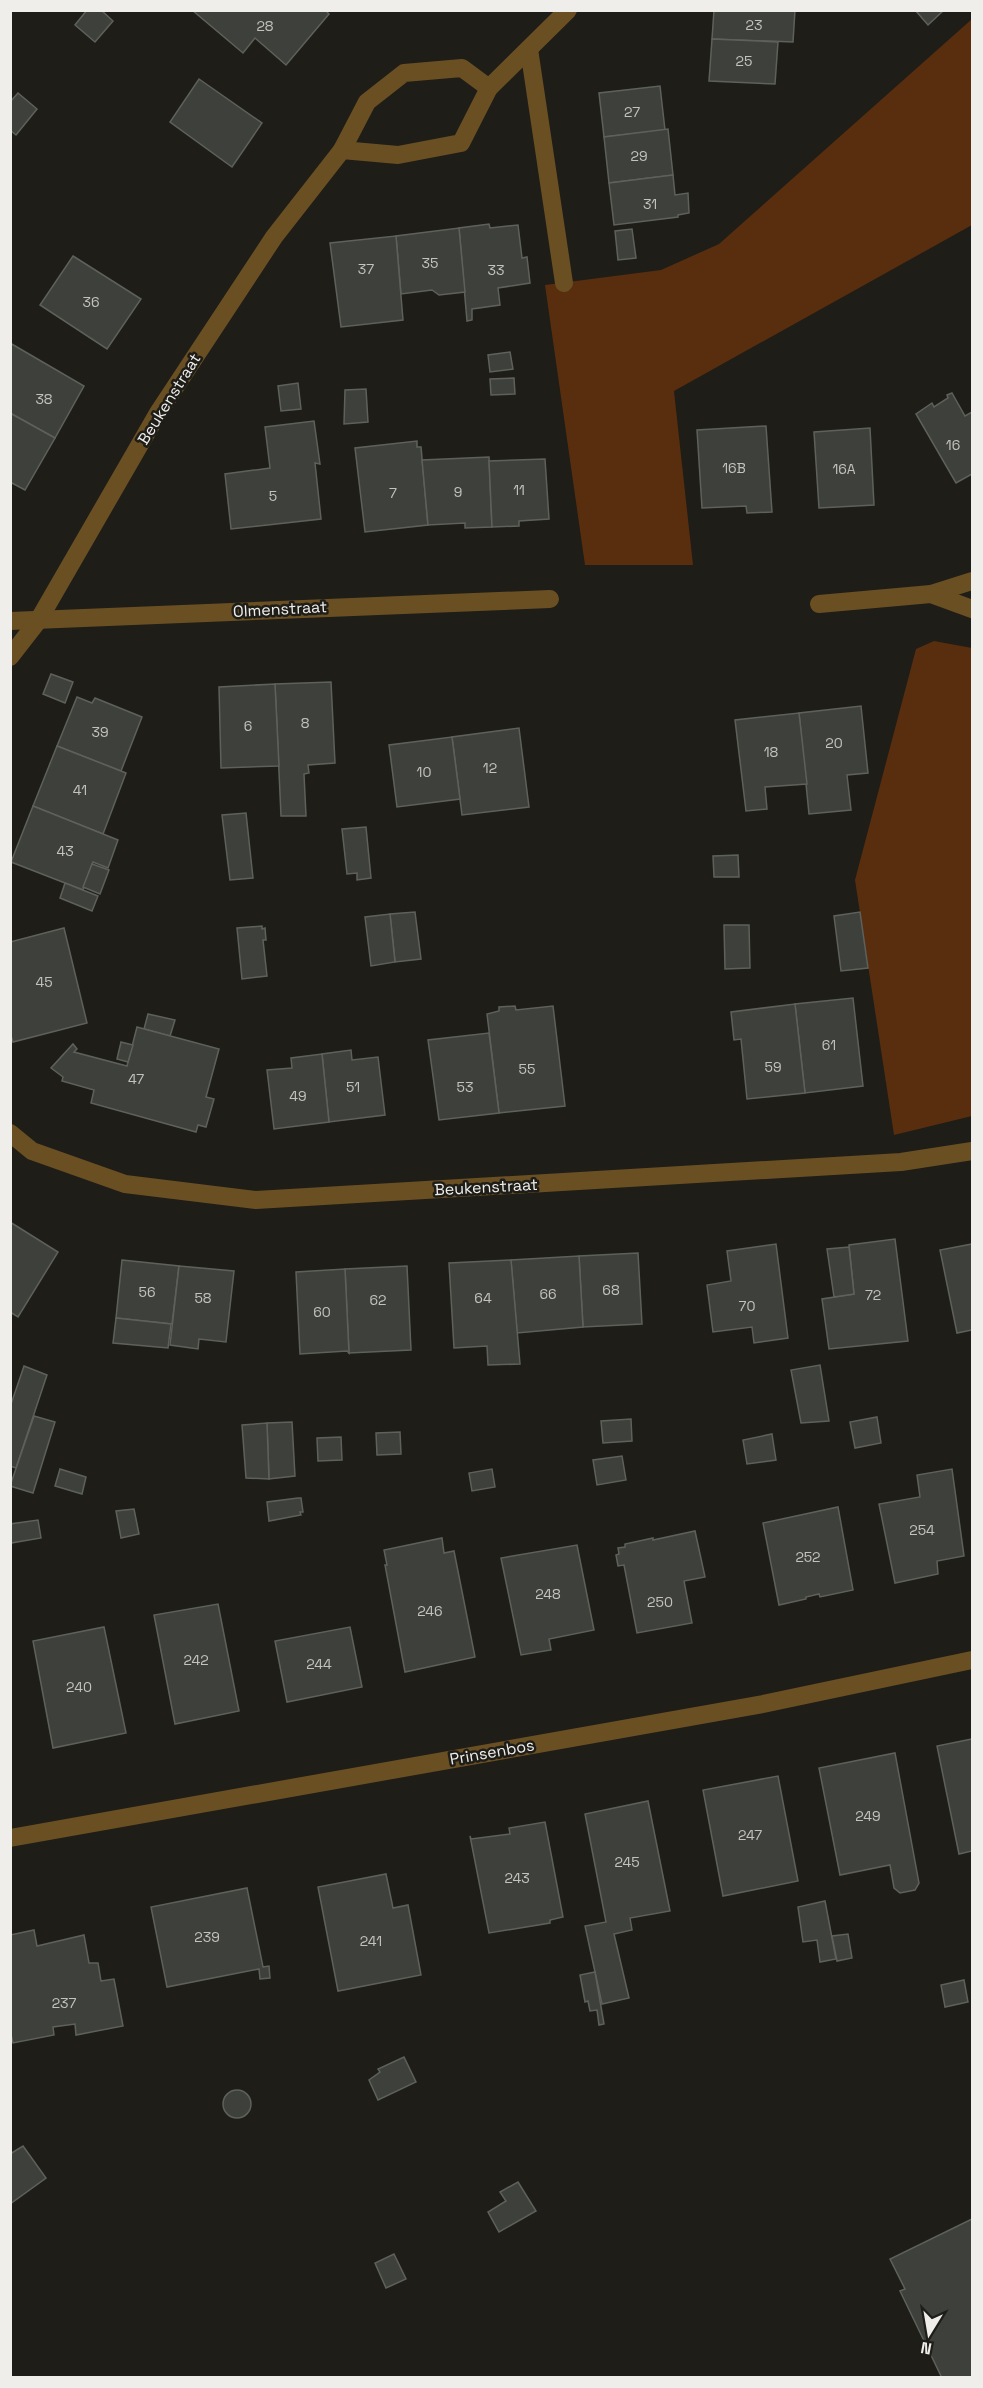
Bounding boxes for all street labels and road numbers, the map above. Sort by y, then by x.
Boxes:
street label: Beukenstraat [133,349,205,449]
street label: Olmenstraat [232,596,328,622]
street label: Beukenstraat [434,1174,538,1200]
street label: Prinsenbos [448,1734,536,1770]

